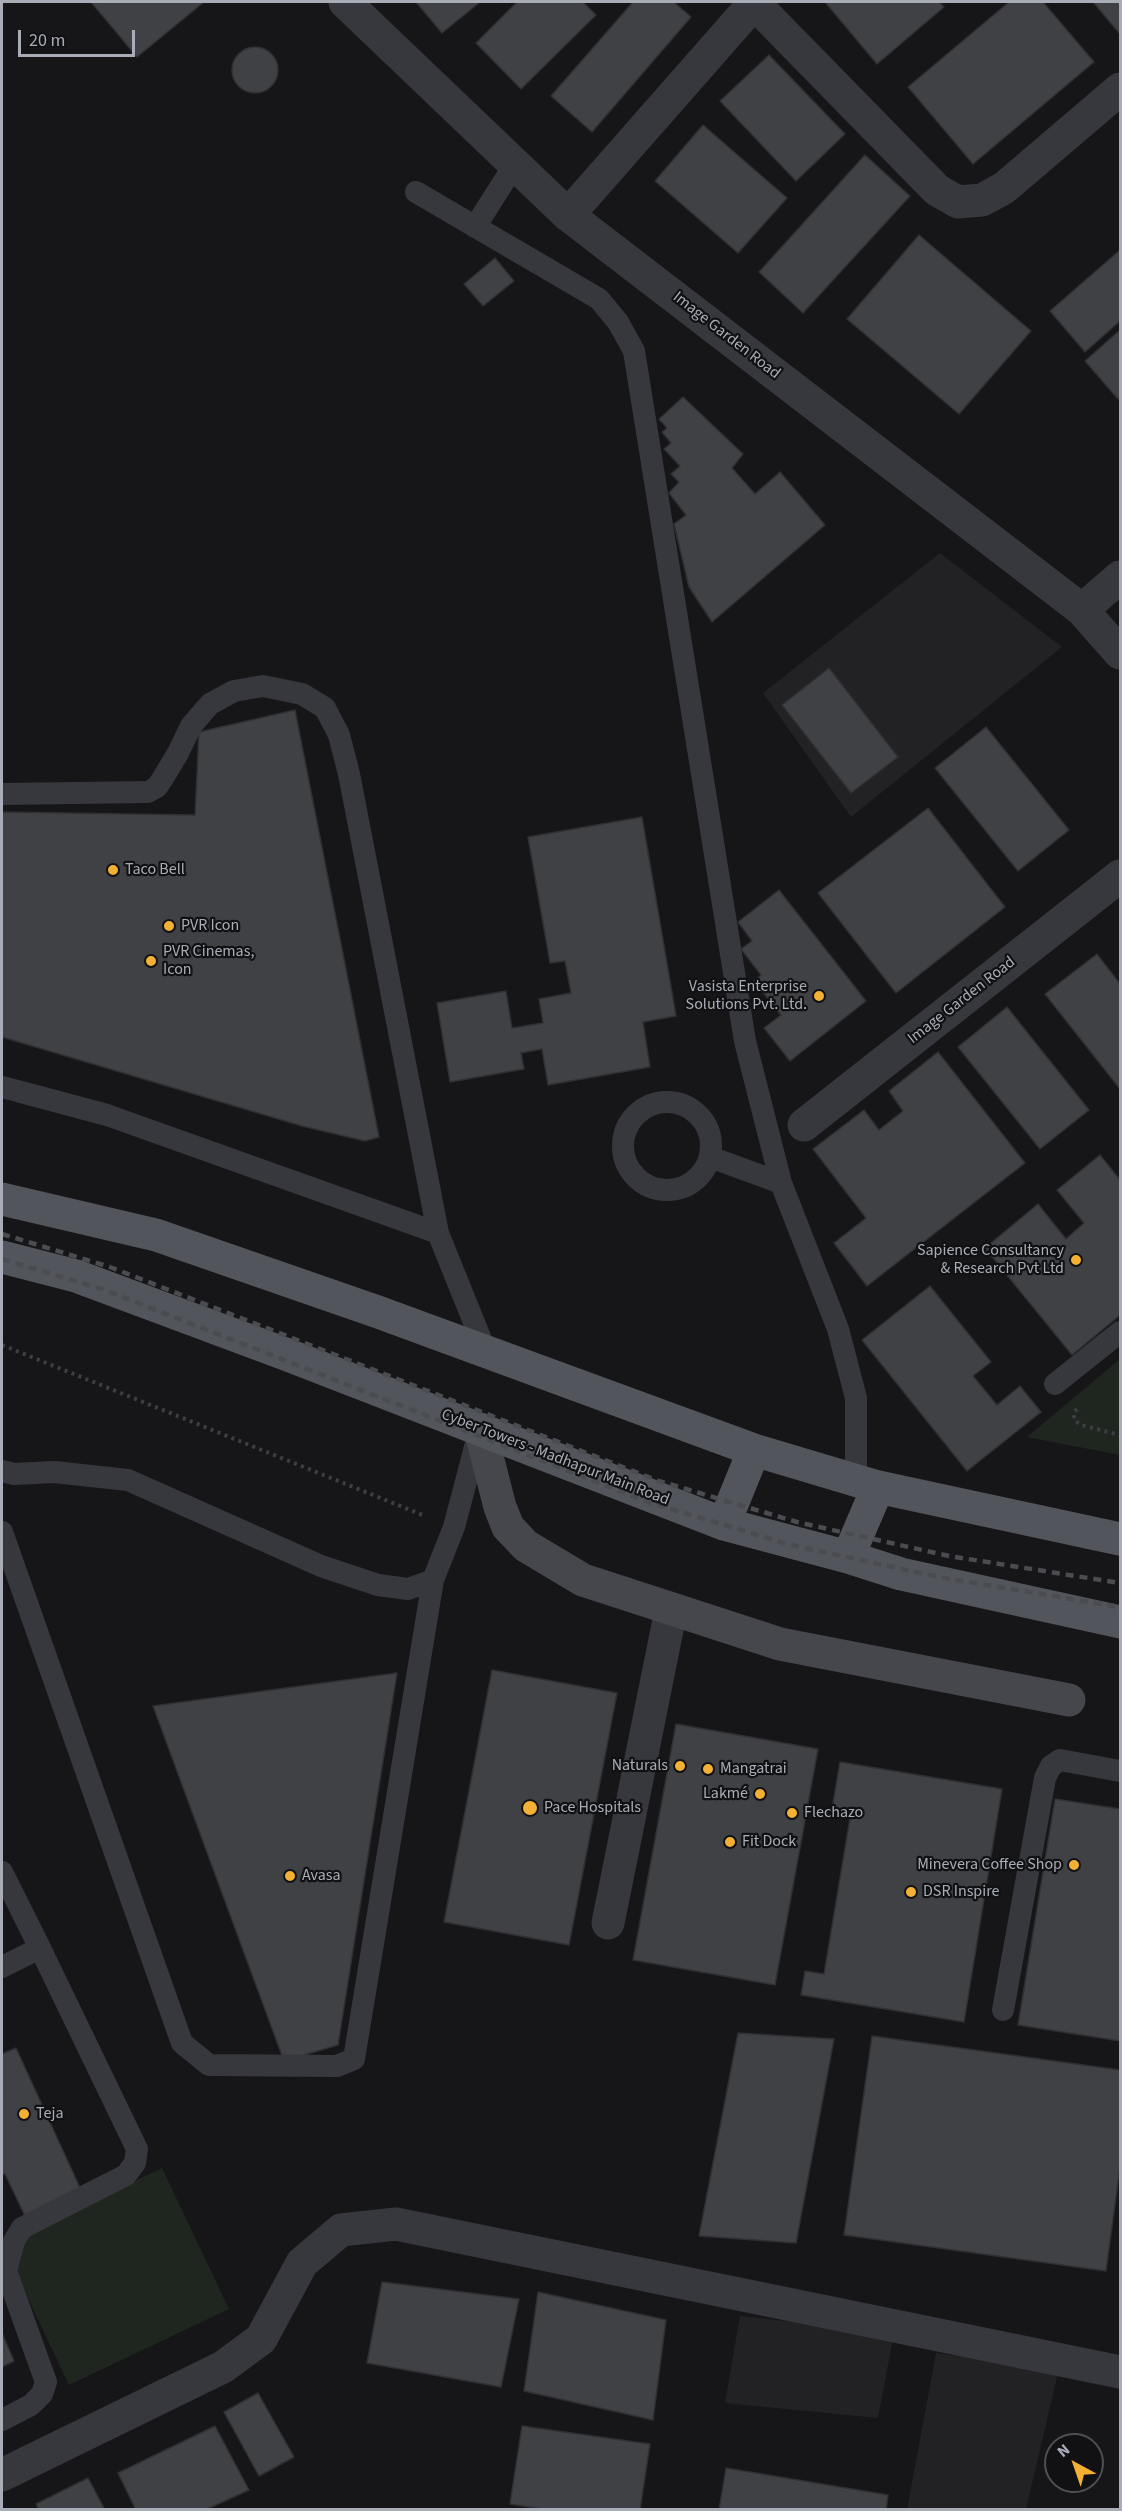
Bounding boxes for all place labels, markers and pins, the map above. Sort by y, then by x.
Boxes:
place label: Taco Bell [125,860,185,880]
marker: Taco Bell [106,863,120,877]
place label: PVR Icon [181,916,239,936]
marker: PVR Icon [162,919,176,933]
place label: PVR Cinemas, Icon [163,942,254,980]
marker: PVR Cinemas, Icon [144,954,158,968]
place label: Vasista Enterprise Solutions Pvt. Ltd. [686,977,807,1015]
marker: Vasista Enterprise Solutions Pvt. Ltd. [812,989,826,1003]
place label: Sapience Consultancy & Research Pvt Ltd [917,1241,1064,1279]
marker: Sapience Consultancy & Research Pvt Ltd [1069,1253,1083,1267]
place label: Naturals [612,1756,668,1776]
marker: Naturals [673,1759,687,1773]
place label: Mangatrai [720,1759,787,1779]
marker: Mangatrai [701,1762,715,1776]
place label: Lakmé [703,1784,748,1804]
marker: Lakmé [753,1787,767,1801]
place label: Pace Hospitals [544,1798,641,1818]
marker: Pace Hospitals [521,1799,539,1817]
place label: Flechazo [804,1803,863,1823]
marker: Flechazo [785,1806,799,1820]
place label: Fit Dock [742,1832,796,1852]
marker: Fit Dock [723,1835,737,1849]
place label: Minevera Coffee Shop [917,1855,1062,1875]
marker: Minevera Coffee Shop [1067,1858,1081,1872]
place label: Avasa [302,1866,341,1886]
marker: Avasa [283,1869,297,1883]
place label: DSR Inspire [923,1882,999,1902]
marker: DSR Inspire [904,1885,918,1899]
place label: Teja [36,2104,63,2124]
marker: Teja [17,2107,31,2121]

